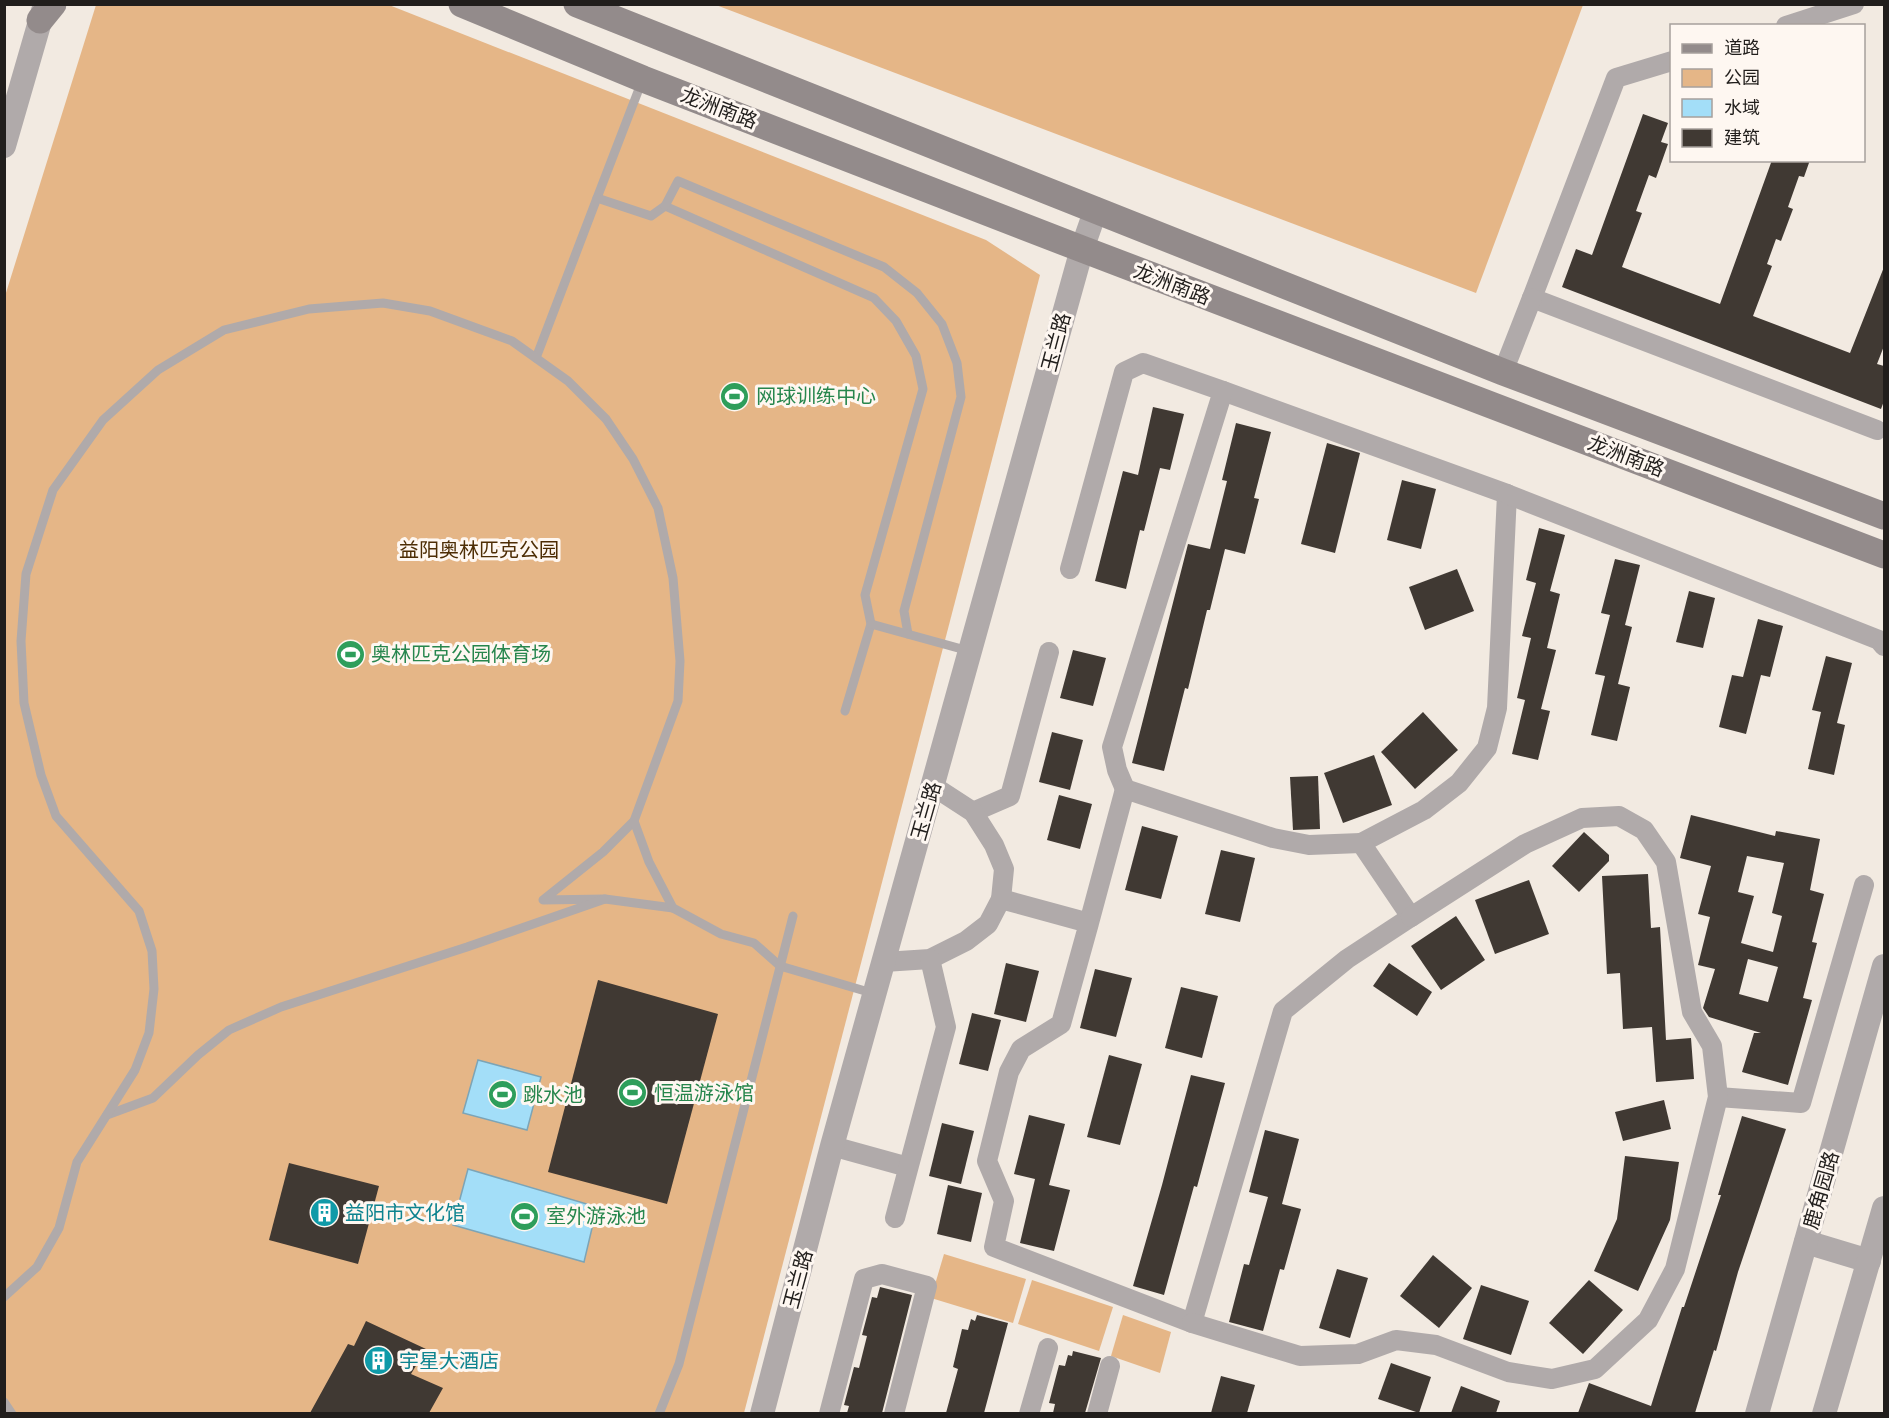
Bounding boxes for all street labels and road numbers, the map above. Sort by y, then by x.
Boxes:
street label: 龙洲南路 [677,82,761,134]
street label: 龙洲南路 [1130,258,1214,310]
street label: 玉兰路 [1037,310,1075,374]
street label: 龙洲南路 [1584,430,1668,482]
street label: 玉兰路 [906,779,946,843]
street label: 鹿角园路 [1798,1148,1844,1232]
street label: 玉兰路 [779,1247,817,1311]

